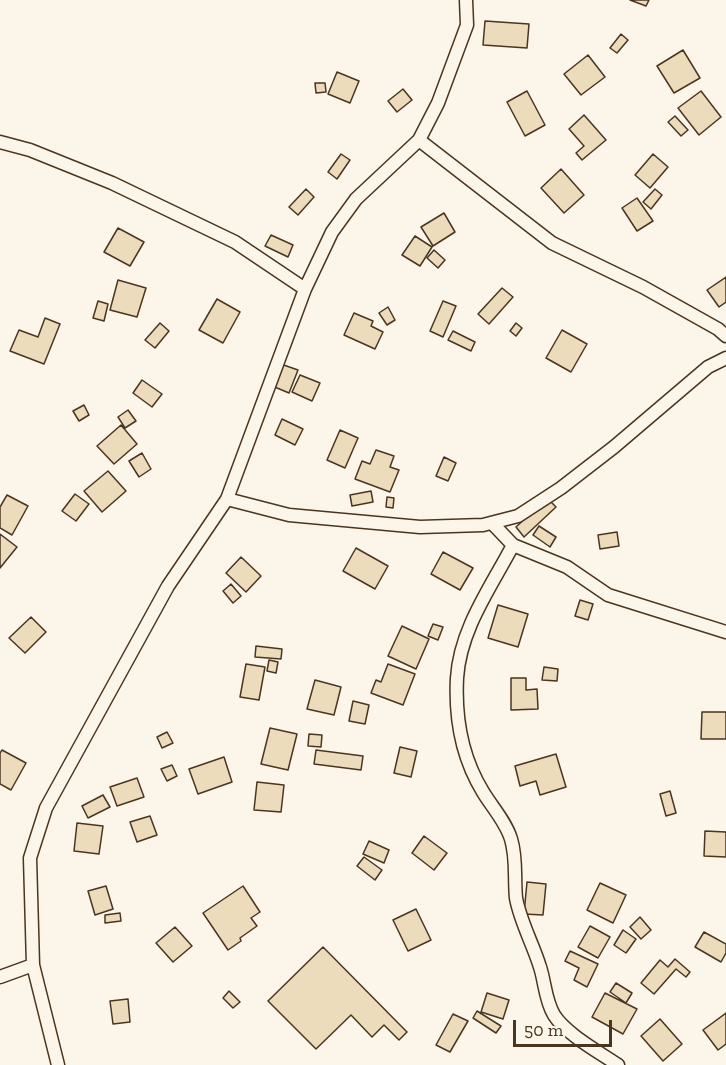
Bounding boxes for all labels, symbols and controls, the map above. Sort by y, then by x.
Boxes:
scale bar [516,1008,615,1046]
text: 50 m [524,1019,563,1041]

